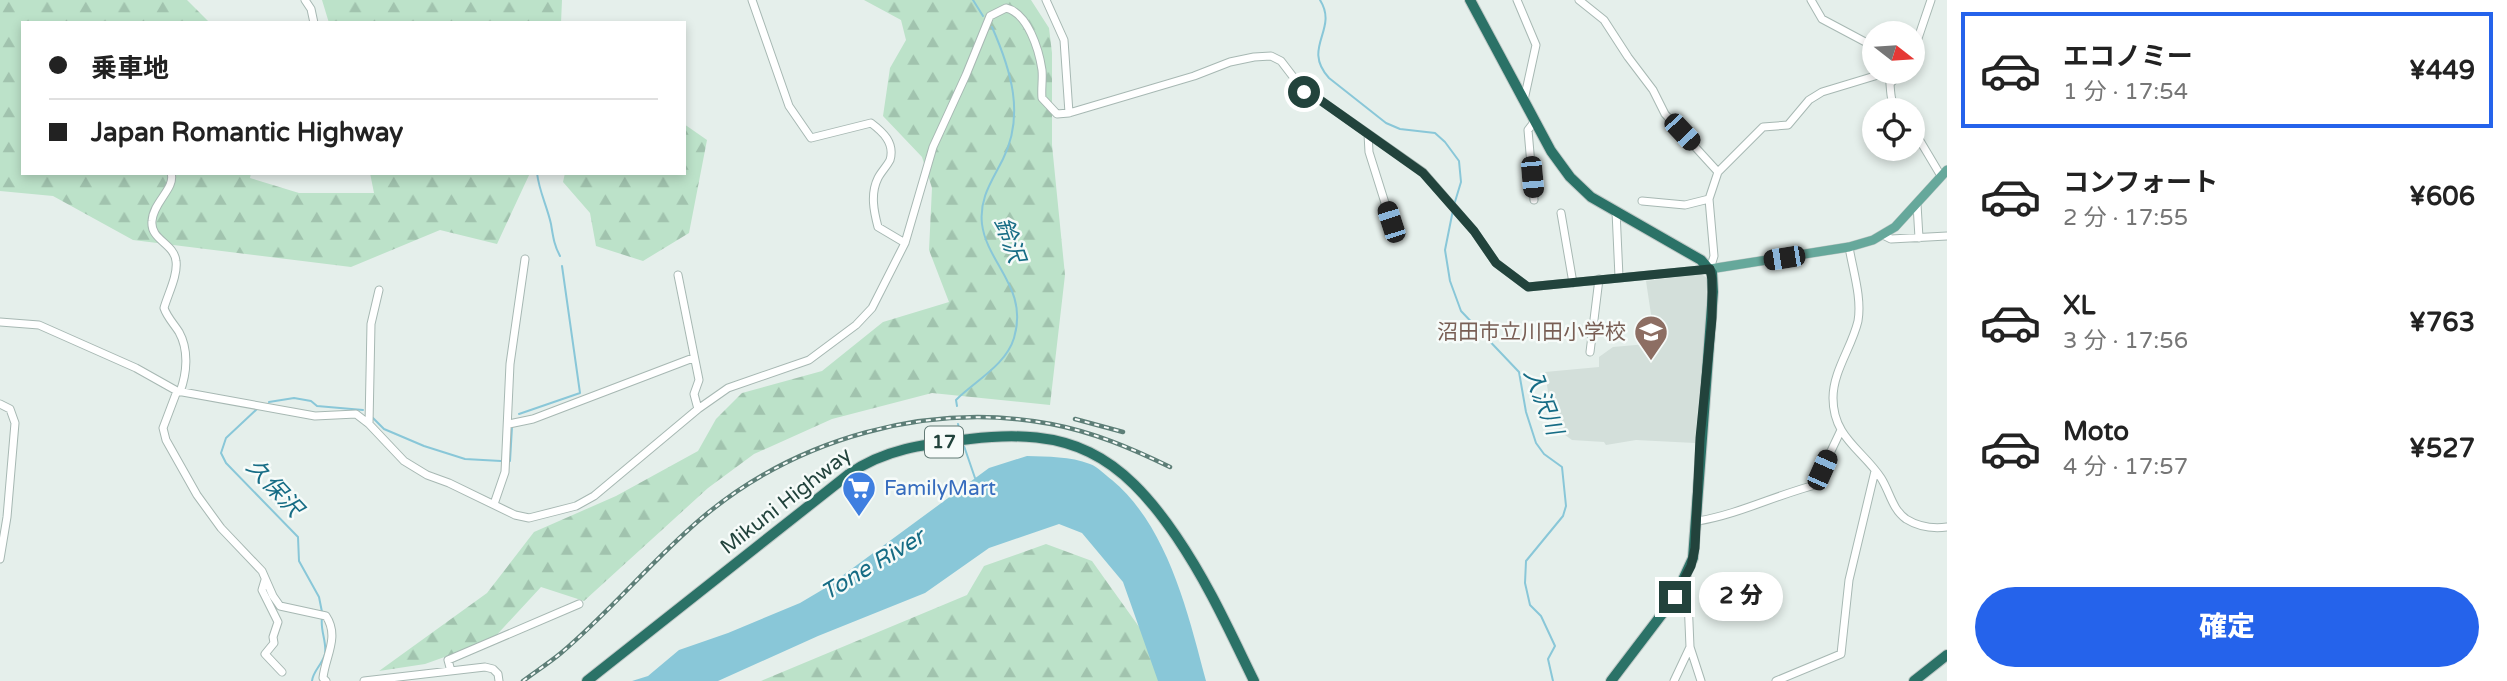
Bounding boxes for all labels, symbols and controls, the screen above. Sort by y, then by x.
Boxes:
north arrow [1862,21,1925,84]
map controls [1862,21,1925,161]
icon: car [1979,39,2042,102]
text: エコノミー [2063,41,2193,72]
text: 乗車地 [91,53,169,84]
text: ¥449 [2409,55,2475,86]
route start [1288,76,1320,108]
text: 1 分 · 17:54 [2063,78,2188,106]
button: locate [1862,98,1925,161]
car [1660,109,1705,155]
text: Japan Romantic Highway [91,117,403,148]
car [1520,155,1545,199]
icon: car [1979,165,2042,228]
text: コンフォート [2063,167,2218,198]
text: ¥606 [2409,181,2475,212]
car [1375,199,1408,245]
text: 2 分 · 17:55 [2063,204,2188,232]
water label: 鈴沢 [988,214,1031,269]
car [1762,244,1807,272]
text: XL [2063,290,2095,321]
icon: car [1979,291,2042,354]
text: ¥763 [2409,307,2475,338]
school or university icon: 沼田市立川田小学校 [1632,313,1670,362]
place label: 沼田市立川田小学校 [1437,320,1626,345]
text: 3 分 · 17:56 [2063,327,2188,355]
water label: 入沢川 [1518,365,1570,442]
text: Moto [2063,416,2129,447]
icon: car [1979,417,2042,480]
road number: 17 [925,426,963,458]
text: ¥527 [2409,433,2475,464]
street label: Mikuni Highway [716,442,856,560]
car [1804,447,1841,493]
water label: 久保沢 [240,453,310,525]
text: 4 分 · 17:57 [2063,453,2188,481]
supermarket icon: FamilyMart [840,469,878,518]
place label: FamilyMart [884,476,996,501]
water label: Tone River [816,522,932,607]
callout: 2 分 [1700,572,1784,622]
route end [1659,581,1691,613]
text: 2 分 [1719,582,1763,610]
button: 確定 [1975,587,2479,667]

